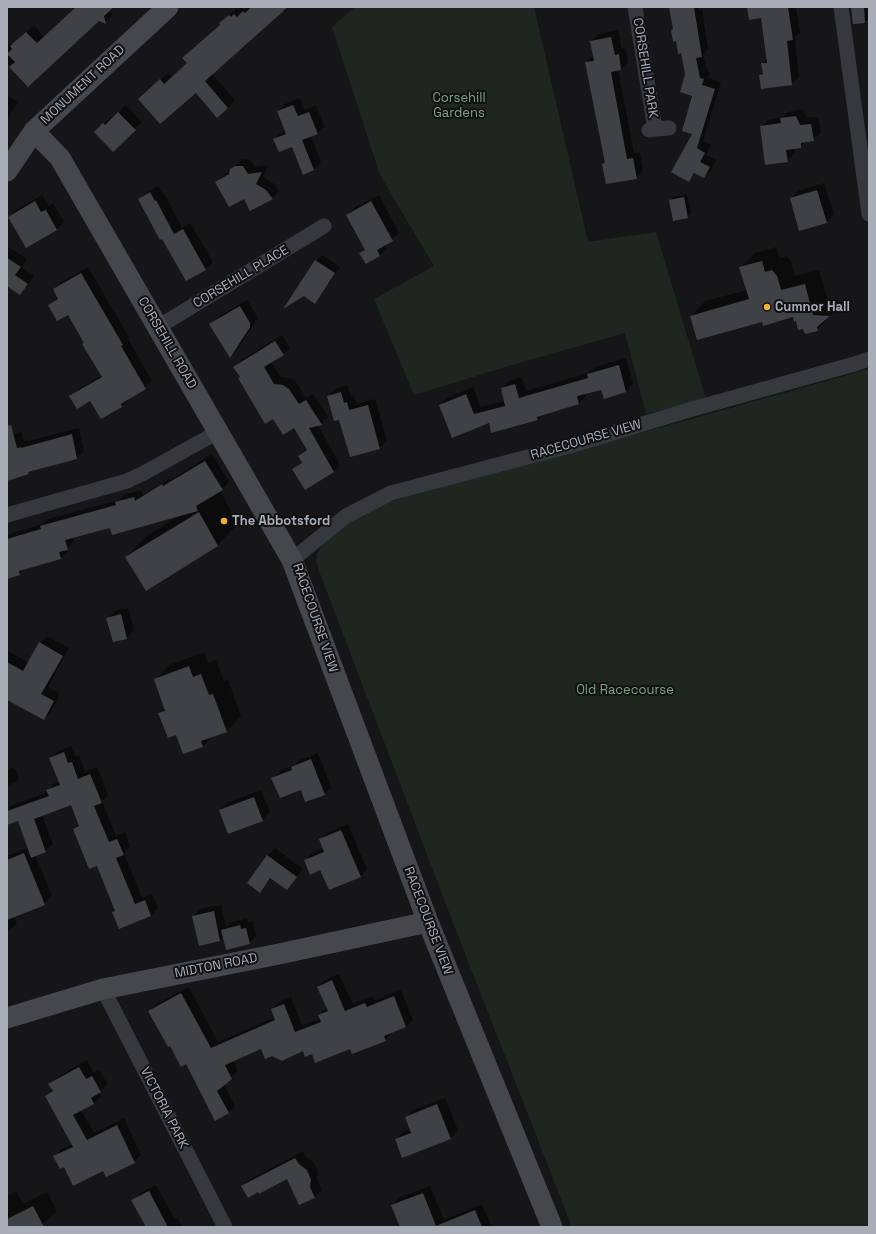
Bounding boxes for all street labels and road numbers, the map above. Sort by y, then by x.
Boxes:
street label: CORSEHILL PARK [629,17,661,119]
street label: MONUMENT ROAD [38,42,128,128]
street label: CORSEHILL PLACE [191,242,291,312]
street label: CORSEHILL ROAD [134,294,200,392]
street label: RACECOURSE VIEW [529,417,643,463]
street label: RACECOURSE VIEW [289,561,341,675]
street label: RACECOURSE VIEW [400,865,456,977]
street label: MIDTON ROAD [173,950,259,982]
street label: VICTORIA PARK [137,1065,191,1151]

